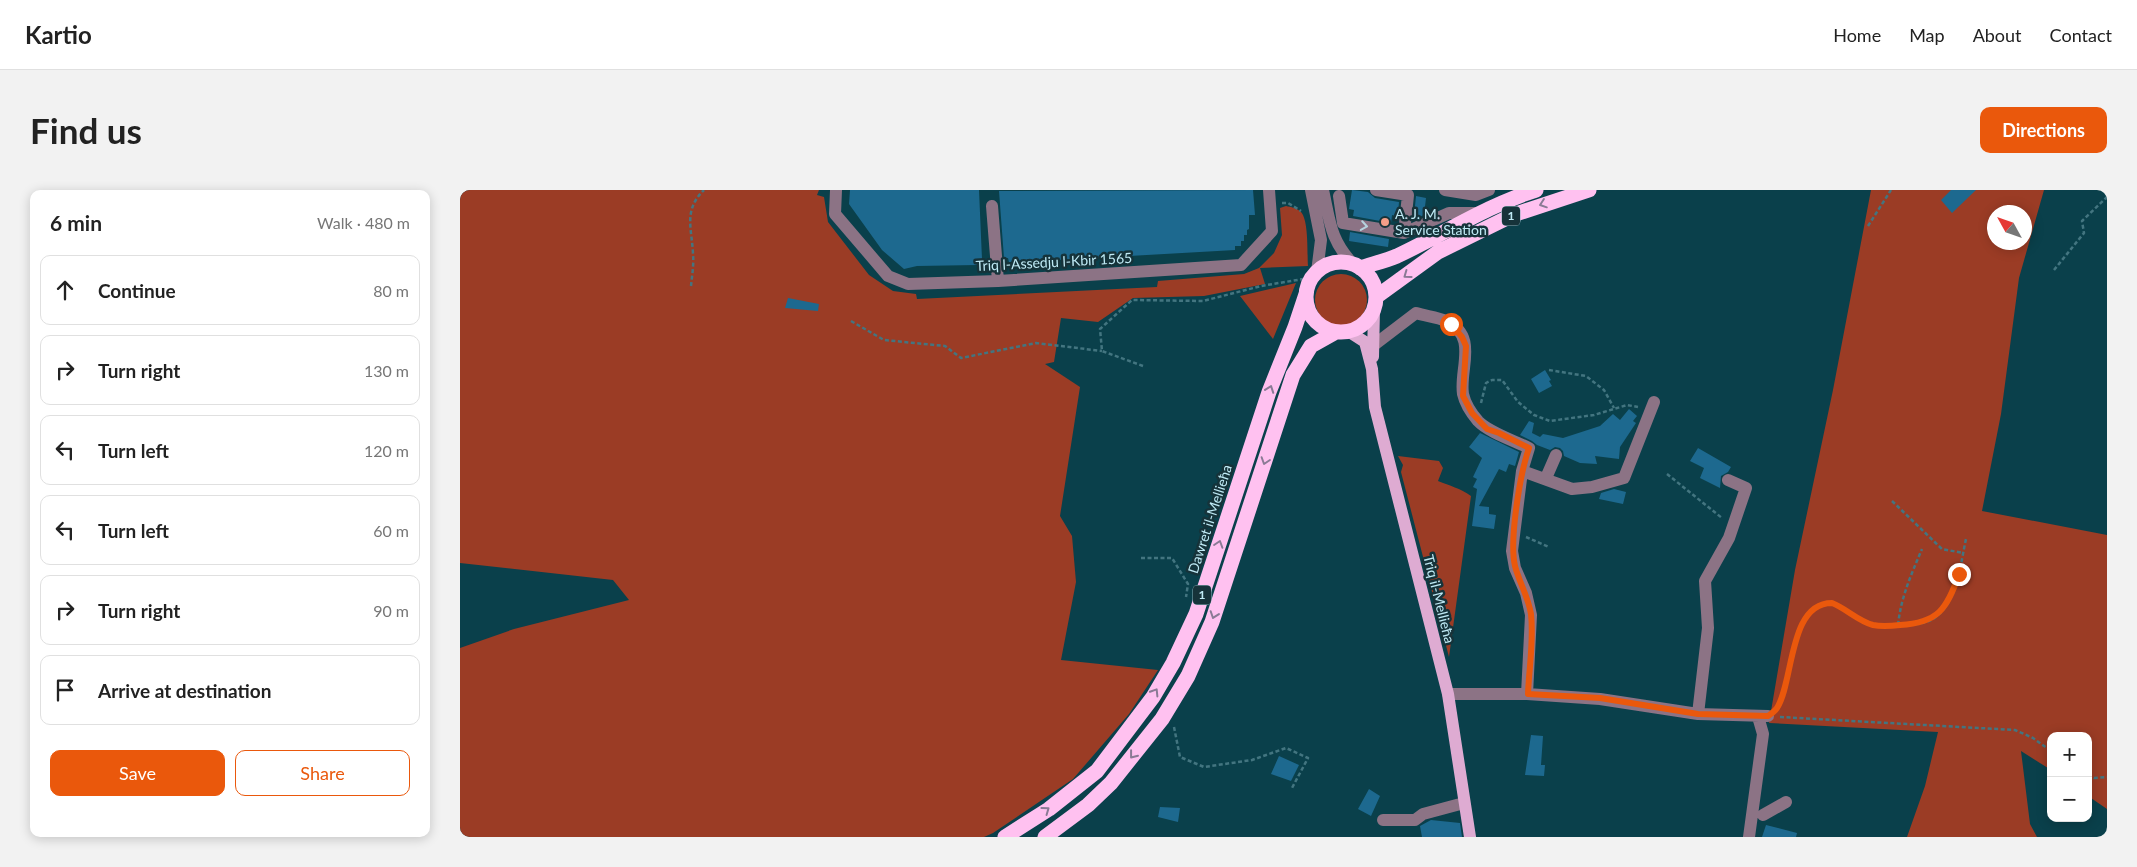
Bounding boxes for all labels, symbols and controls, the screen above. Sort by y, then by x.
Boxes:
text: Kartio [25,20,92,49]
text: Home [1833,24,1881,46]
text: Map [1909,24,1945,46]
text: About [1973,24,2022,46]
text: Contact [2050,24,2112,46]
button: Directions [1980,107,2107,153]
text: Find us [30,109,142,151]
one-way arrow [1539,199,1547,209]
place label: A. J. M. Service Station [1395,205,1487,238]
north arrow [1987,205,2032,250]
road number: 1 [1502,206,1520,226]
text: 6 min [50,210,102,235]
text: Walk · 480 m [317,213,410,232]
marker: A. J. M. Service Station [1379,216,1391,228]
one-way arrow [1360,220,1369,230]
street label: Triq l-Assedju l-Kbir 1565 [975,249,1133,274]
one-way arrow [1403,269,1413,278]
icon: ahead [51,276,79,304]
text: Continue [98,279,176,302]
text: 80 m [373,281,409,300]
route start [1440,313,1463,336]
icon: right [51,356,79,384]
text: Turn right [98,359,180,382]
text: 130 m [364,361,409,380]
one-way arrow [1264,385,1274,394]
icon: left [51,436,79,464]
text: Turn left [98,439,169,462]
text: 120 m [364,441,409,460]
one-way arrow [1260,456,1270,465]
street label: Dawret il-Mellieħa [1184,462,1235,575]
icon: left [51,516,79,544]
text: Turn left [98,519,169,542]
text: 60 m [373,521,409,540]
one-way arrow [1213,540,1223,548]
street label: Triq il-Mellieħa [1420,553,1459,645]
route end [1948,563,1971,586]
road number: 1 [1193,586,1211,604]
icon: right [51,596,79,624]
text: Turn right [98,599,180,622]
text: 90 m [373,601,409,620]
one-way arrow [1210,611,1220,619]
icon: arrive [51,676,79,704]
text: Arrive at destination [98,679,271,702]
one-way arrow [1149,689,1159,698]
map controls [2047,732,2092,822]
button: + [2047,732,2092,777]
one-way arrow [1131,749,1139,758]
button: Save [50,750,225,796]
button: Share [235,750,410,796]
button: − [2047,777,2092,822]
one-way arrow [1040,808,1049,816]

